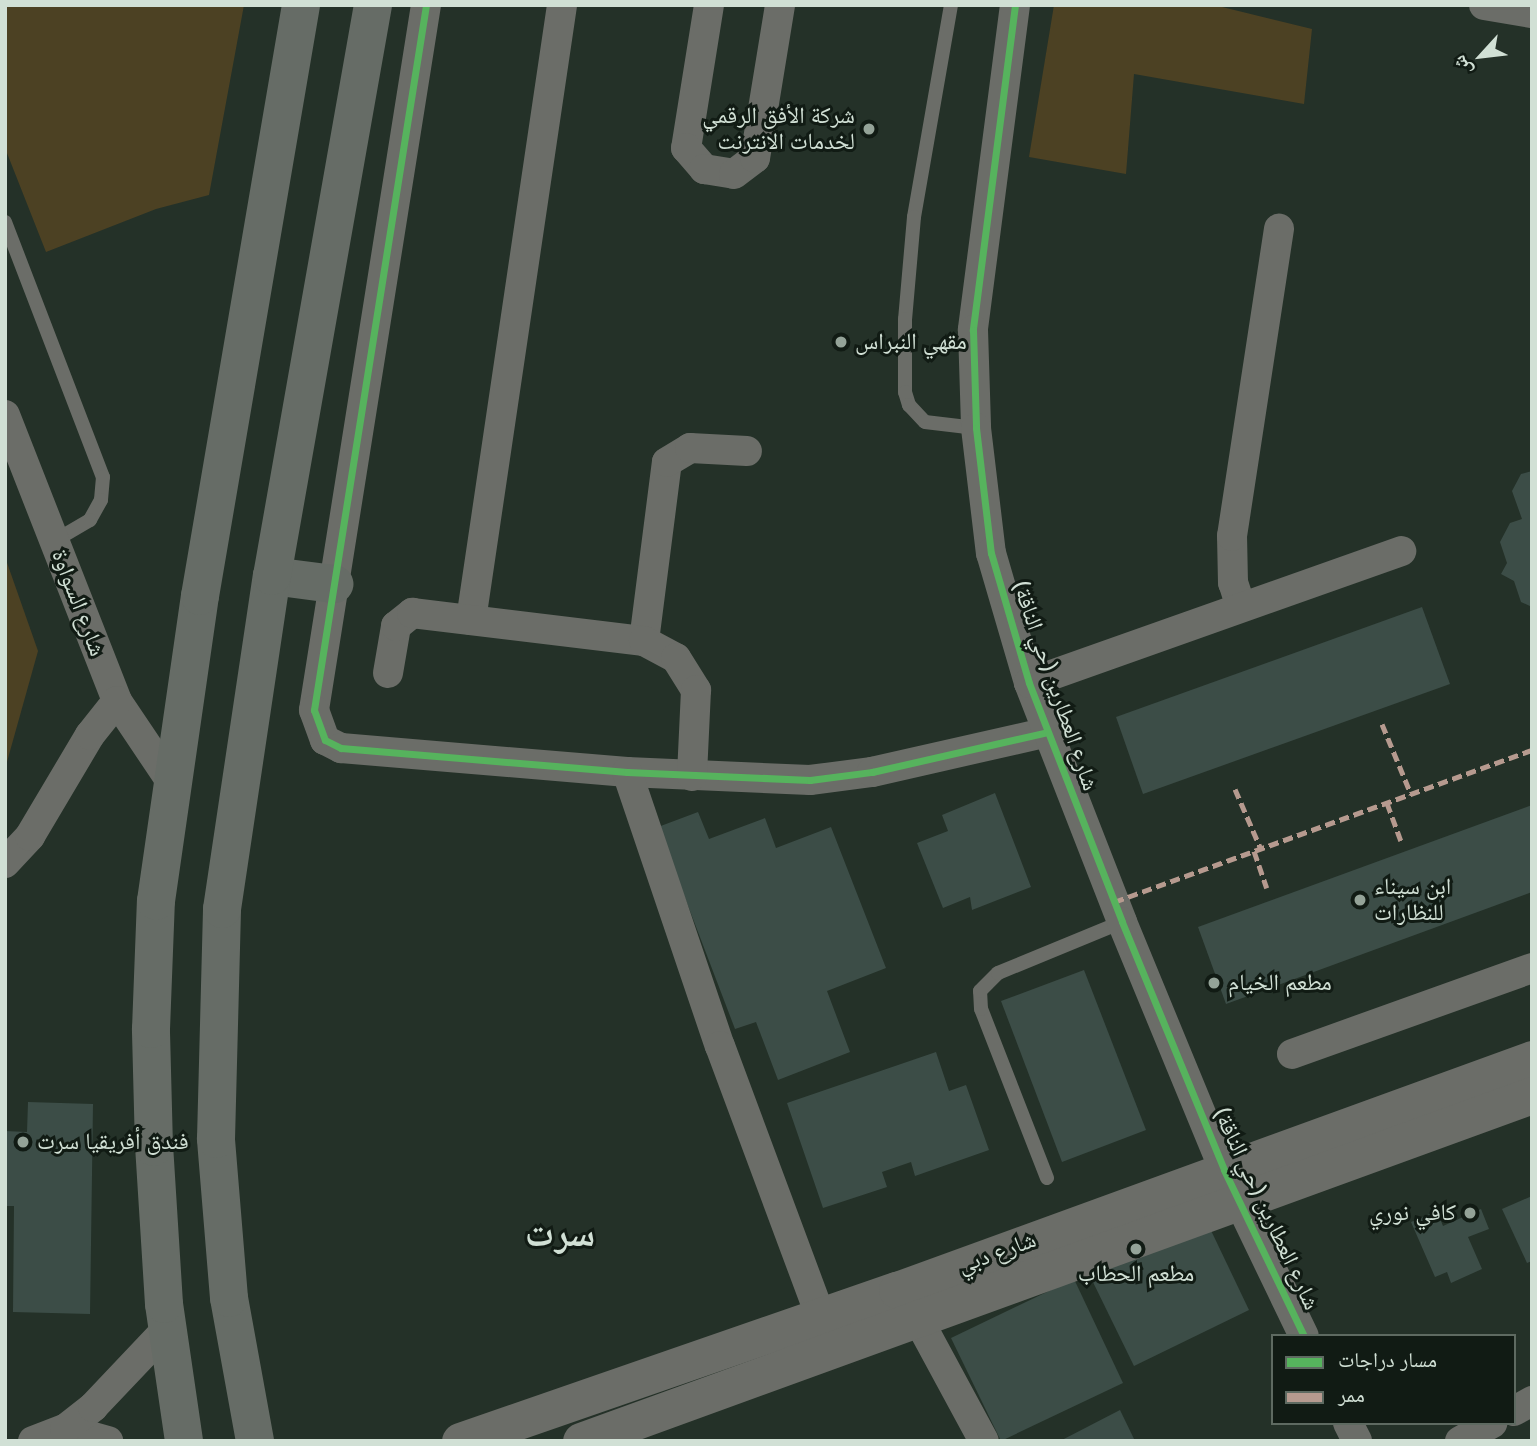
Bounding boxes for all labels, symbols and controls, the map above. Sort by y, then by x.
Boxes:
north arrow [1446,21,1516,91]
text: ش [1448,52,1477,80]
place label: شركة الأفق الرقمي لخدمات الانترنت [702,102,855,156]
marker: شركة الأفق الرقمي لخدمات الانترنت [861,121,877,137]
place label: مقهي النبراس [855,328,967,356]
marker: مقهي النبراس [833,334,849,350]
street label: شارع السواوة [45,546,111,660]
street label: شارع العطارين (حي الناقة) [1006,578,1104,794]
place label: ابن سيناء للنظارات [1374,873,1451,927]
marker: ابن سيناء للنظارات [1352,892,1368,908]
place label: مطعم الخيام [1228,969,1332,997]
marker: مطعم الخيام [1206,975,1222,991]
street label: شارع العطارين (حي الناقة) [1207,1104,1325,1314]
place label: فندق أفريقيا سرت [37,1128,189,1156]
marker: فندق أفريقيا سرت [15,1134,31,1150]
place label: كافي نوري [1369,1199,1456,1227]
marker: كافي نوري [1462,1205,1478,1221]
district label: سرت [525,1213,595,1257]
street label: شارع دبي [954,1226,1040,1280]
marker: مطعم الحطاب [1128,1241,1144,1257]
place label: مطعم الحطاب [1078,1260,1194,1288]
legend [1271,1334,1516,1425]
text: مسار دراجات [1338,1348,1437,1373]
text: ممر [1338,1383,1365,1408]

